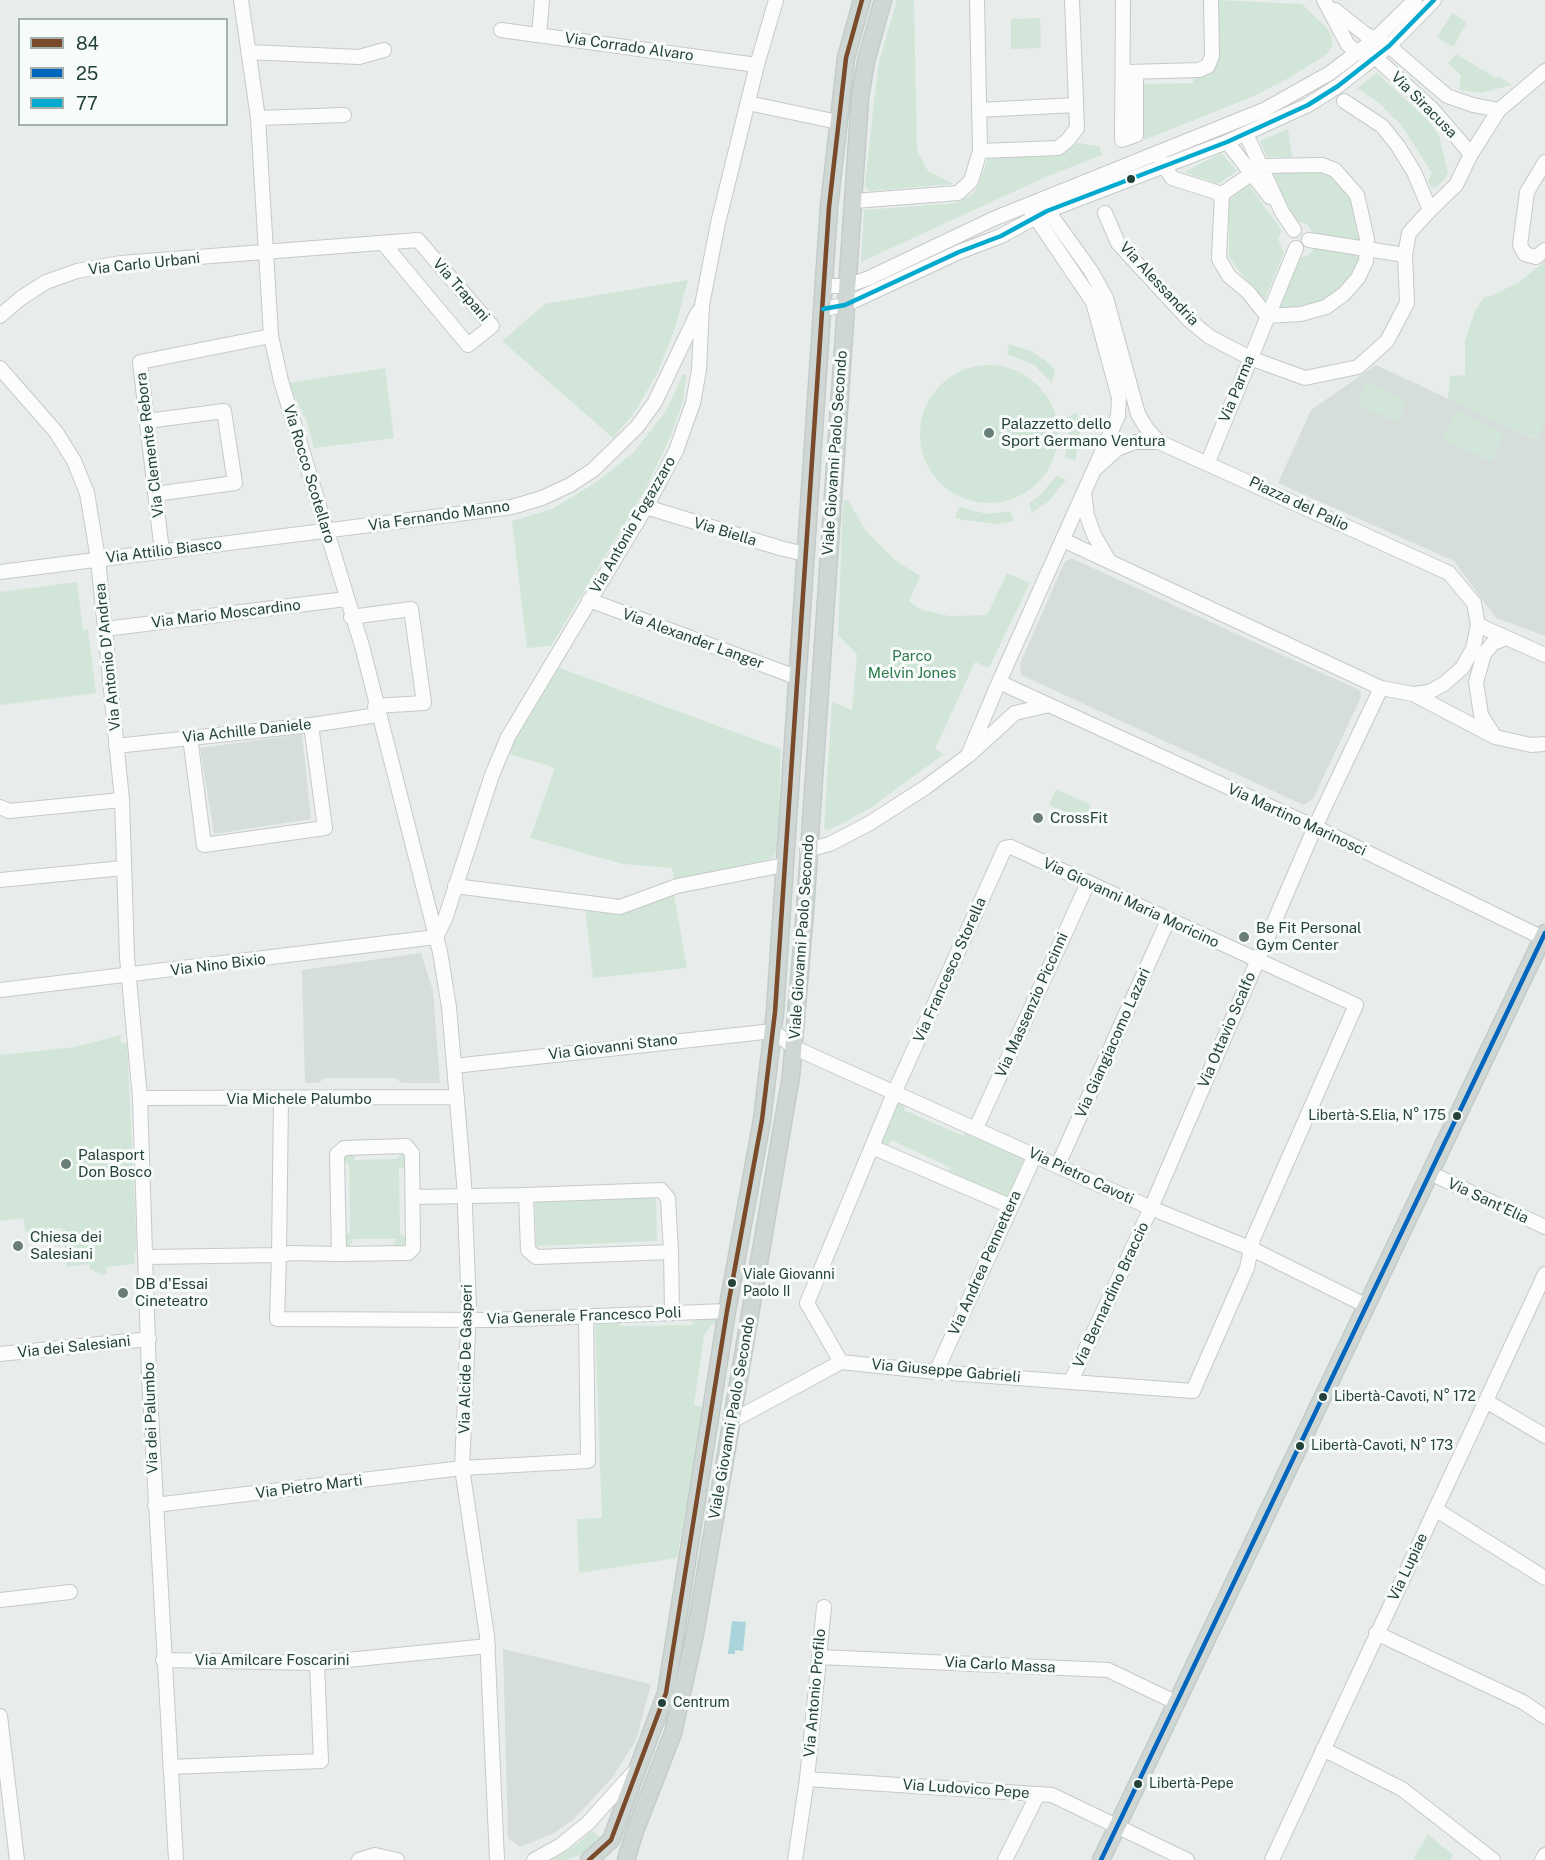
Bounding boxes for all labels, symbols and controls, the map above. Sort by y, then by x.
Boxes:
legend [18,18,228,126]
street label: Via Corrado Alvaro [563,29,695,65]
text: 84 [76,33,99,54]
text: 25 [76,63,98,84]
street label: Via Siracusa [1387,68,1461,142]
text: 77 [76,93,98,114]
unlabelled marker [1125,173,1137,185]
street label: Via Alessandria [1116,238,1202,330]
street label: Via Carlo Urbani [87,249,201,279]
street label: Via Trapani [429,255,493,325]
street label: Viale Giovanni Paolo Secondo [819,350,851,556]
street label: Via Parma [1215,353,1259,425]
street label: Via Clemente Rebora [132,371,168,519]
street label: Via Rocco Scotellaro [279,402,339,546]
place label: Palazzetto dello Sport Germano Ventura [1001,415,1166,450]
marker: Palazzetto dello Sport Germano Ventura [982,426,996,440]
street label: Via Antonio Fogazzaro [586,453,680,597]
street label: Piazza del Palio [1246,473,1352,535]
street label: Via Fernando Manno [367,497,511,535]
street label: Via Biella [691,514,759,550]
street label: Via Attilio Biasco [105,535,223,567]
street label: Via Antonio D'Andrea [91,582,125,732]
street label: Via Mario Moscardino [150,596,302,632]
street label: Via Alexander Langer [620,605,766,673]
park label: Parco Melvin Jones [868,647,956,682]
street label: Via Achille Daniele [182,715,312,747]
street label: Via Martino Marinosci [1225,780,1369,860]
place label: CrossFit [1050,809,1108,827]
marker: CrossFit [1031,811,1045,825]
street label: Viale Giovanni Paolo Secondo [786,834,818,1040]
street label: Via Giovanni Maria Moricino [1040,854,1222,952]
street label: Via Francesco Storella [910,895,990,1045]
place label: Be Fit Personal Gym Center [1256,919,1362,954]
street label: Via Massenzio Piccinni [992,930,1072,1080]
marker: Be Fit Personal Gym Center [1237,930,1251,944]
street label: Via Nino Bixio [169,950,267,980]
street label: Via Giangiacomo Lazari [1072,965,1154,1121]
street label: Via Ottavio Scalfo [1195,969,1259,1091]
street label: Via Giovanni Stano [547,1030,679,1064]
street label: Via Michele Palumbo [226,1090,372,1108]
place label: Libertà-S.Elia, N° 175 [1308,1108,1446,1124]
marker: Libertà-S.Elia, N° 175 [1451,1110,1463,1122]
street label: Via Pietro Cavoti [1025,1144,1137,1208]
place label: Palasport Don Bosco [78,1146,152,1181]
marker: Palasport Don Bosco [59,1157,73,1171]
street label: Via Sant'Elia [1445,1174,1531,1228]
street label: Via Andrea Pennettera [945,1188,1025,1338]
street label: Via Bernardino Braccio [1069,1219,1153,1371]
place label: Chiesa dei Salesiani [30,1228,102,1263]
marker: Chiesa dei Salesiani [11,1239,25,1253]
place label: Viale Giovanni Paolo II [743,1267,835,1300]
place label: DB d'Essai Cineteatro [135,1275,208,1310]
marker: Viale Giovanni Paolo II [726,1277,738,1289]
street label: Via Alcide De Gasperi [456,1284,476,1434]
marker: DB d'Essai Cineteatro [116,1286,130,1300]
street label: Via Generale Francesco Poli [486,1304,682,1328]
street label: Viale Giovanni Paolo Secondo [705,1315,759,1521]
street label: Via dei Salesiani [17,1332,131,1362]
street label: Via Giuseppe Gabrieli [871,1356,1021,1386]
street label: Via dei Palumbo [140,1362,162,1474]
place label: Libertà-Cavoti, N° 172 [1334,1389,1476,1405]
marker: Libertà-Cavoti, N° 172 [1317,1391,1329,1403]
place label: Libertà-Cavoti, N° 173 [1311,1438,1453,1454]
marker: Libertà-Cavoti, N° 173 [1294,1440,1306,1452]
street label: Via Pietro Marti [255,1472,363,1502]
street label: Via Lupiae [1384,1530,1432,1604]
street label: Via Antonio Profilo [800,1628,830,1758]
street label: Via Amilcare Foscarini [195,1651,349,1669]
street label: Via Carlo Massa [944,1653,1056,1677]
place label: Centrum [673,1695,730,1711]
marker: Centrum [656,1697,668,1709]
street label: Via Ludovico Pepe [902,1776,1030,1802]
place label: Libertà-Pepe [1149,1776,1234,1792]
marker: Libertà-Pepe [1132,1778,1144,1790]

